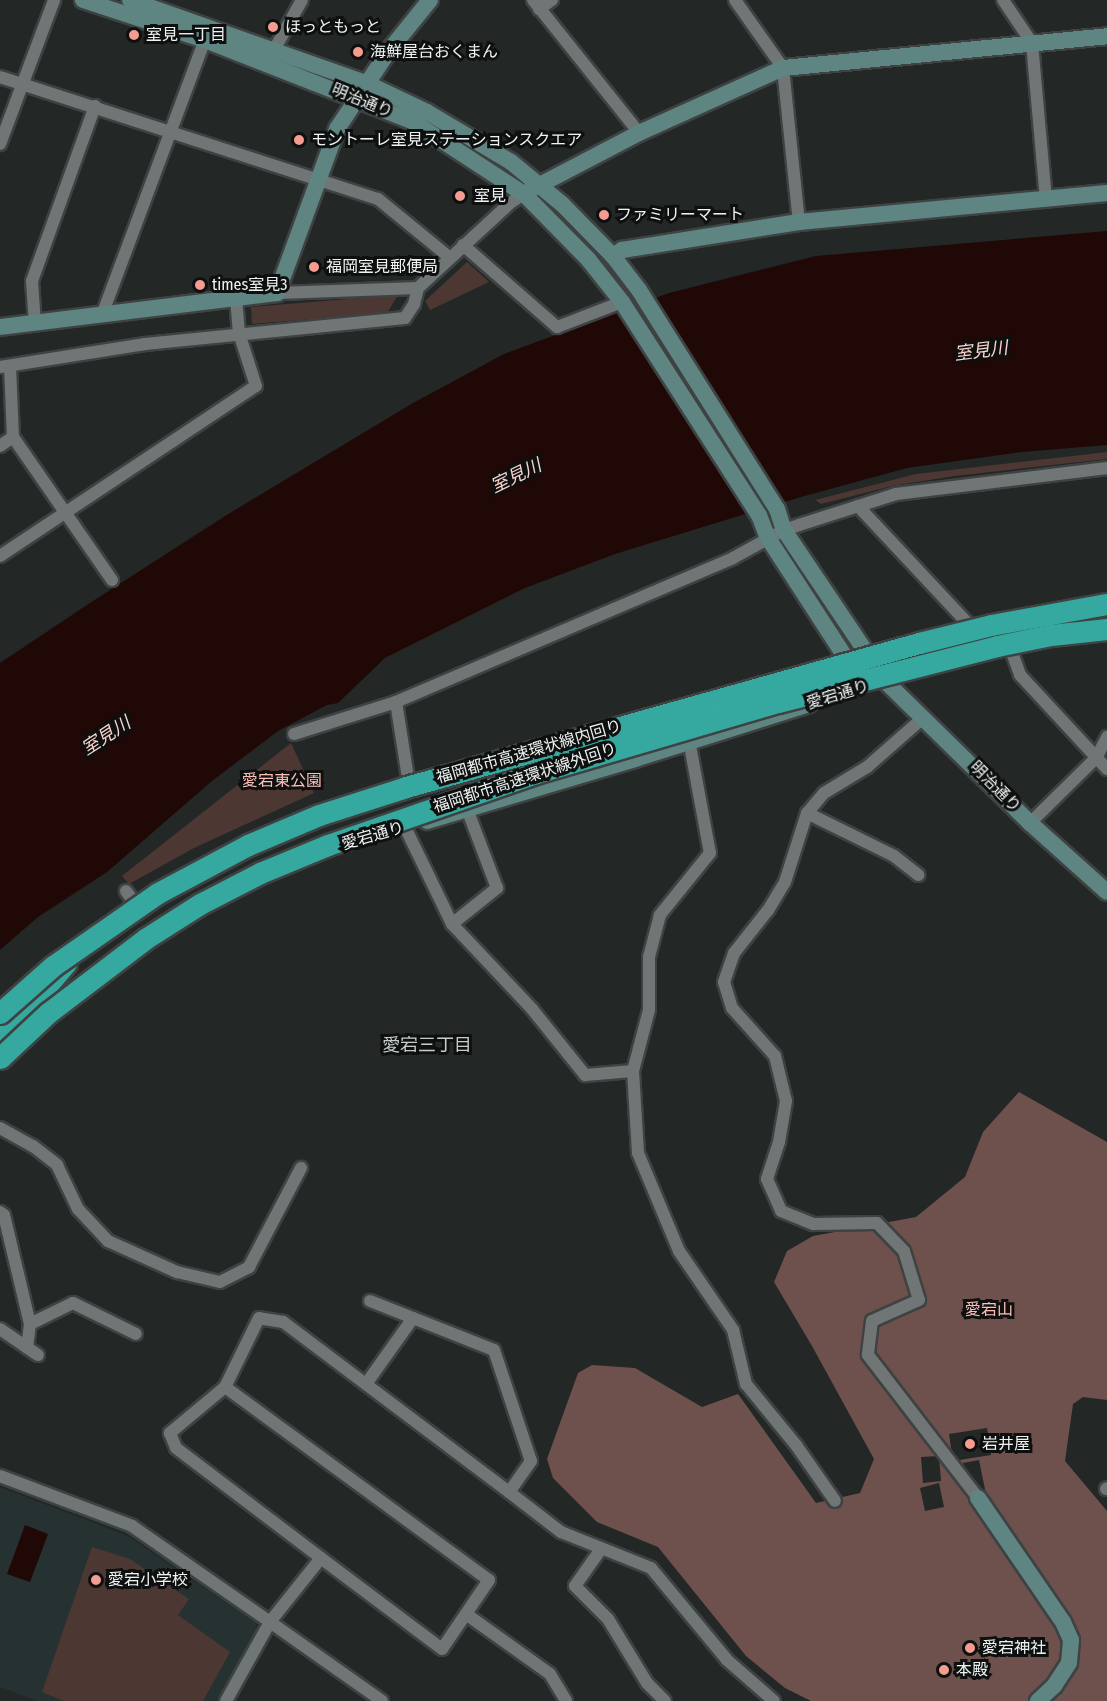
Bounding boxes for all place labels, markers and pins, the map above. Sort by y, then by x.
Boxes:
place label: ほっともっと [285,17,381,37]
marker: ほっともっと [266,20,280,34]
place label: 室見一丁目 [146,25,226,45]
marker: 室見一丁目 [127,28,141,42]
place label: 海鮮屋台おくまん [370,42,498,62]
marker: 海鮮屋台おくまん [351,45,365,59]
place label: モントーレ室見ステーションスクエア [311,130,583,150]
marker: モントーレ室見ステーションスクエア [292,133,306,147]
place label: 室見 [474,186,506,206]
marker: 室見 [451,187,469,205]
place label: ファミリーマート [616,205,744,225]
marker: ファミリーマート [597,208,611,222]
place label: 福岡室見郵便局 [326,257,438,277]
marker: 福岡室見郵便局 [307,260,321,274]
place label: times室見3 [212,275,288,295]
marker: times室見3 [193,278,207,292]
place label: 岩井屋 [982,1434,1030,1454]
marker: 岩井屋 [963,1437,977,1451]
place label: 愛宕小学校 [108,1570,188,1590]
marker: 愛宕小学校 [89,1573,103,1587]
place label: 愛宕神社 [982,1638,1046,1658]
marker: 愛宕神社 [963,1641,977,1655]
place label: 本殿 [956,1660,988,1680]
marker: 本殿 [937,1663,951,1677]

